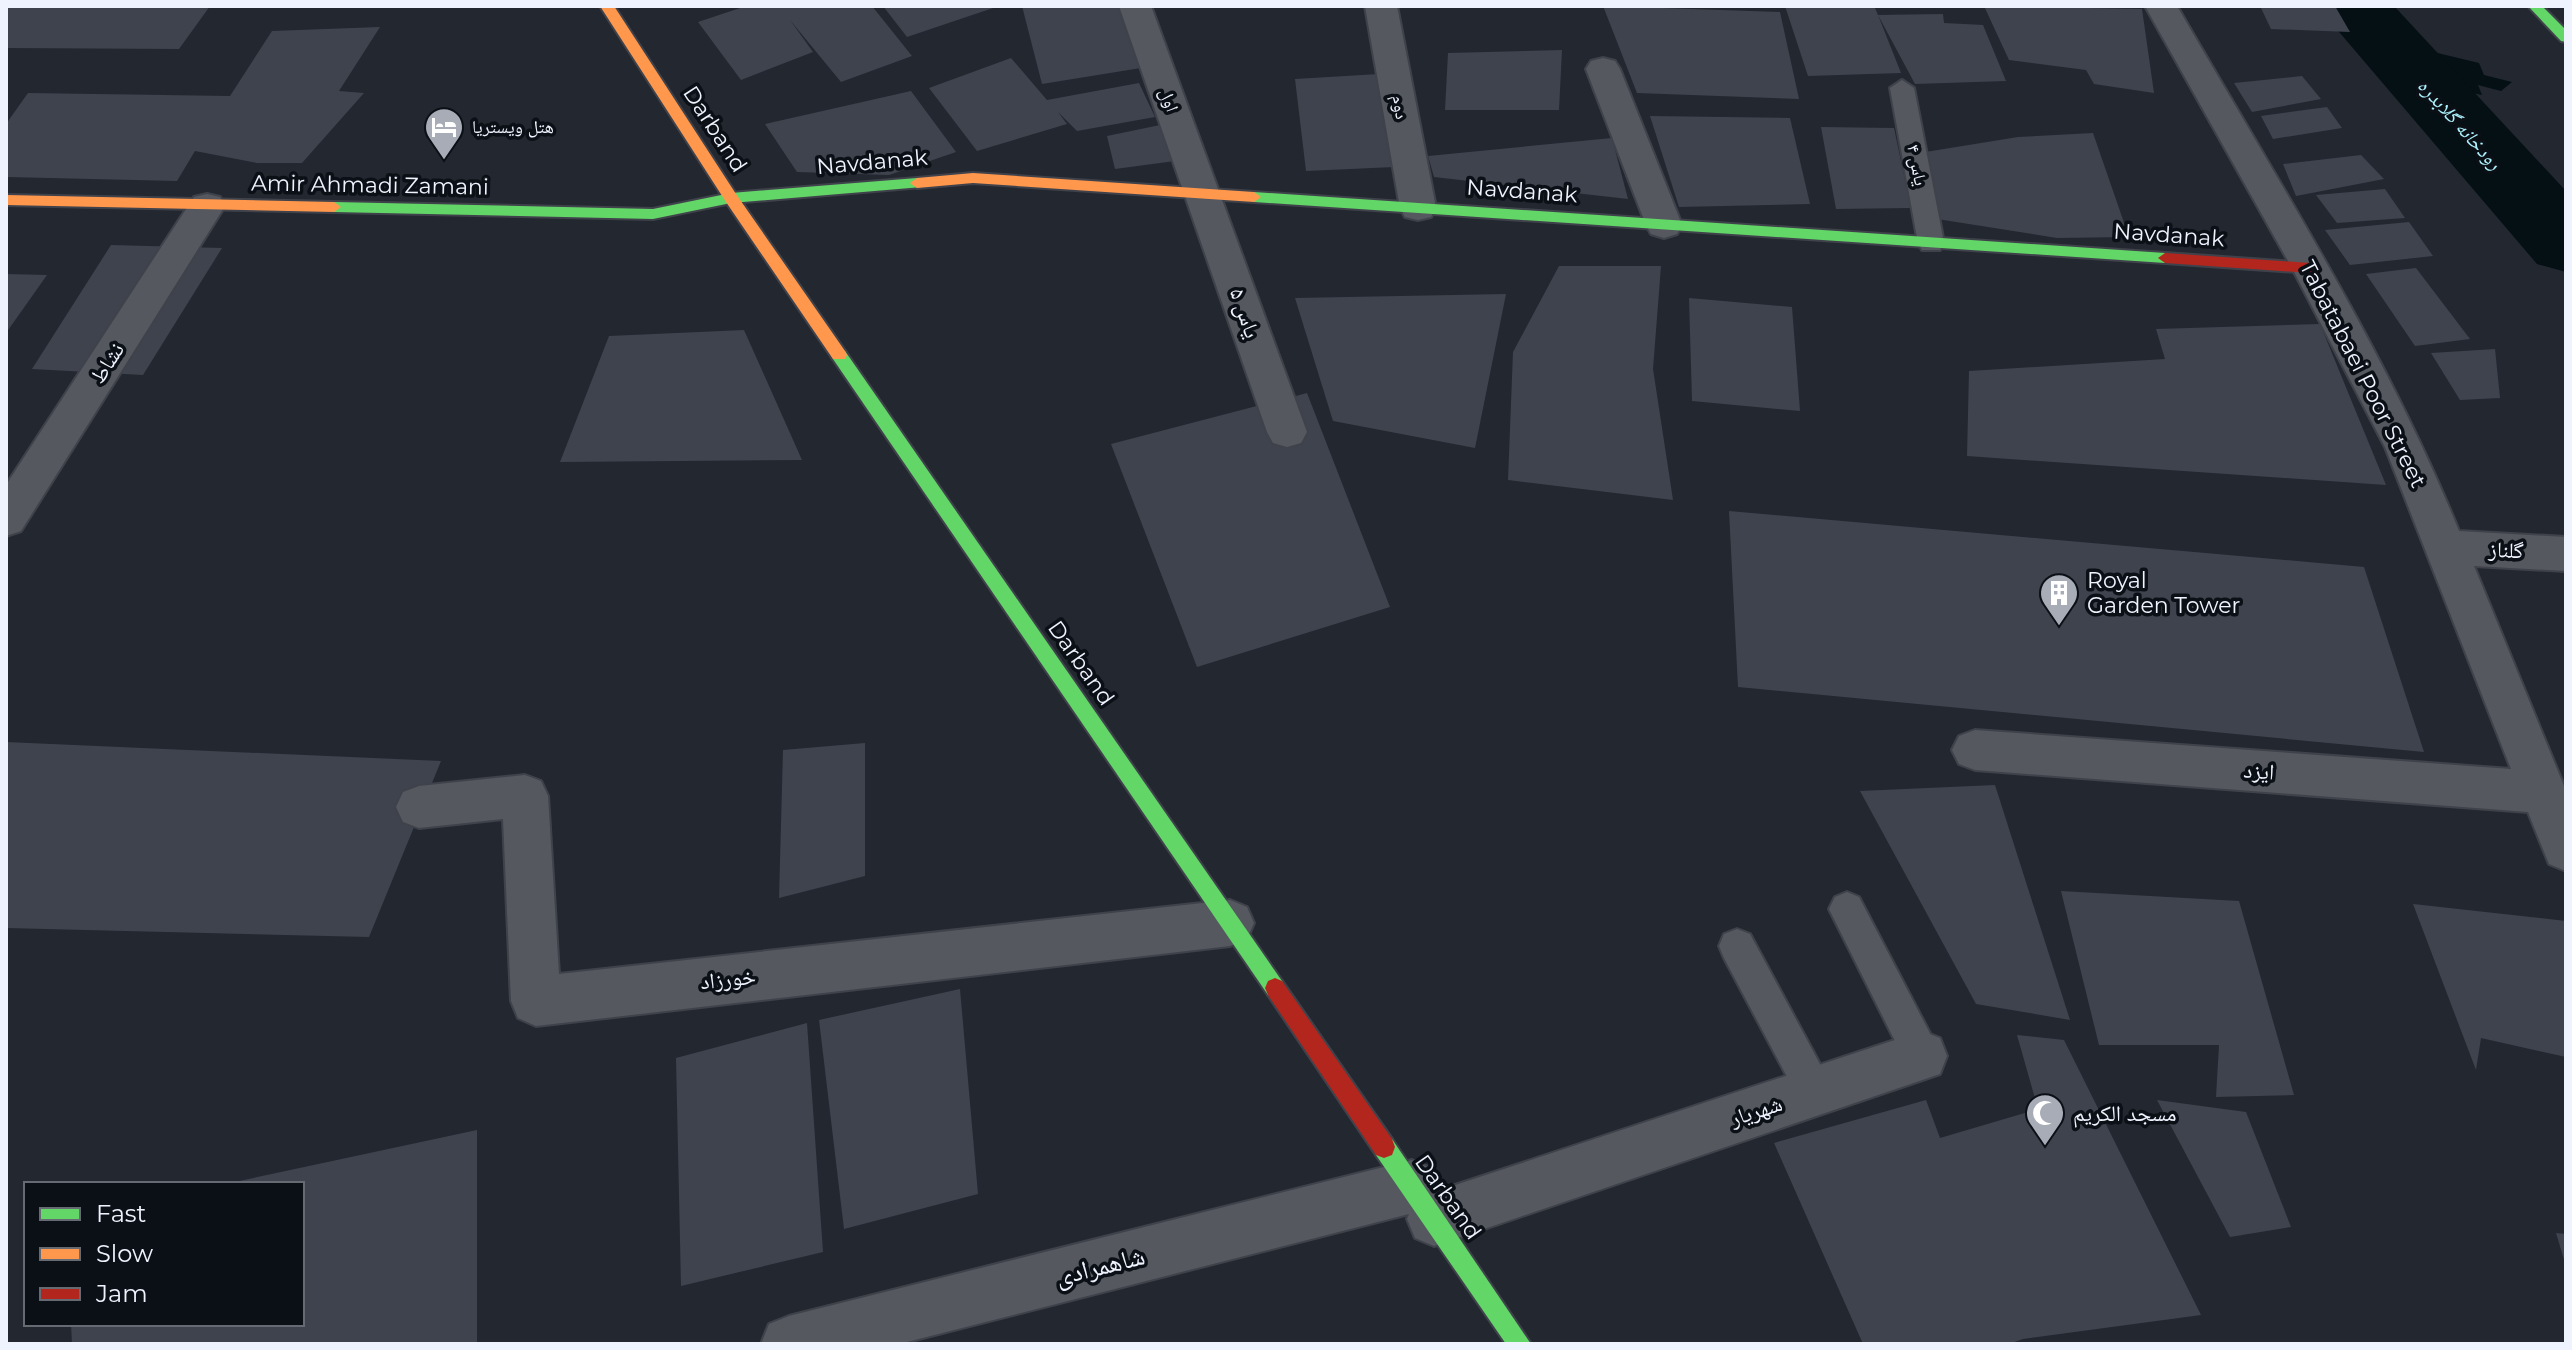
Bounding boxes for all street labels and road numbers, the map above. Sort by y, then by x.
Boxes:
street label: Darband [677,81,753,177]
street label: اول [1155,85,1183,115]
street label: دوم [1386,93,1413,121]
street label: یاس ۴ [1902,142,1932,188]
street label: Navdanak [815,144,929,180]
street label: Amir Ahmadi Zamani [251,169,489,201]
street label: Navdanak [1466,174,1579,208]
street label: Navdanak [2113,218,2226,252]
street label: Tabatabaei Poor Street [2294,256,2432,492]
street label: یاس ۵ [1224,284,1266,342]
street label: نشاط [84,338,130,388]
street label: گلناز [2487,536,2524,564]
street label: Darband [1042,615,1120,711]
street label: ایزد [2243,756,2275,786]
street label: خورزاد [699,963,757,995]
street label: شهریار [1726,1090,1786,1132]
street label: Darband [1409,1149,1487,1245]
street label: شاهمرادی [1052,1239,1148,1293]

